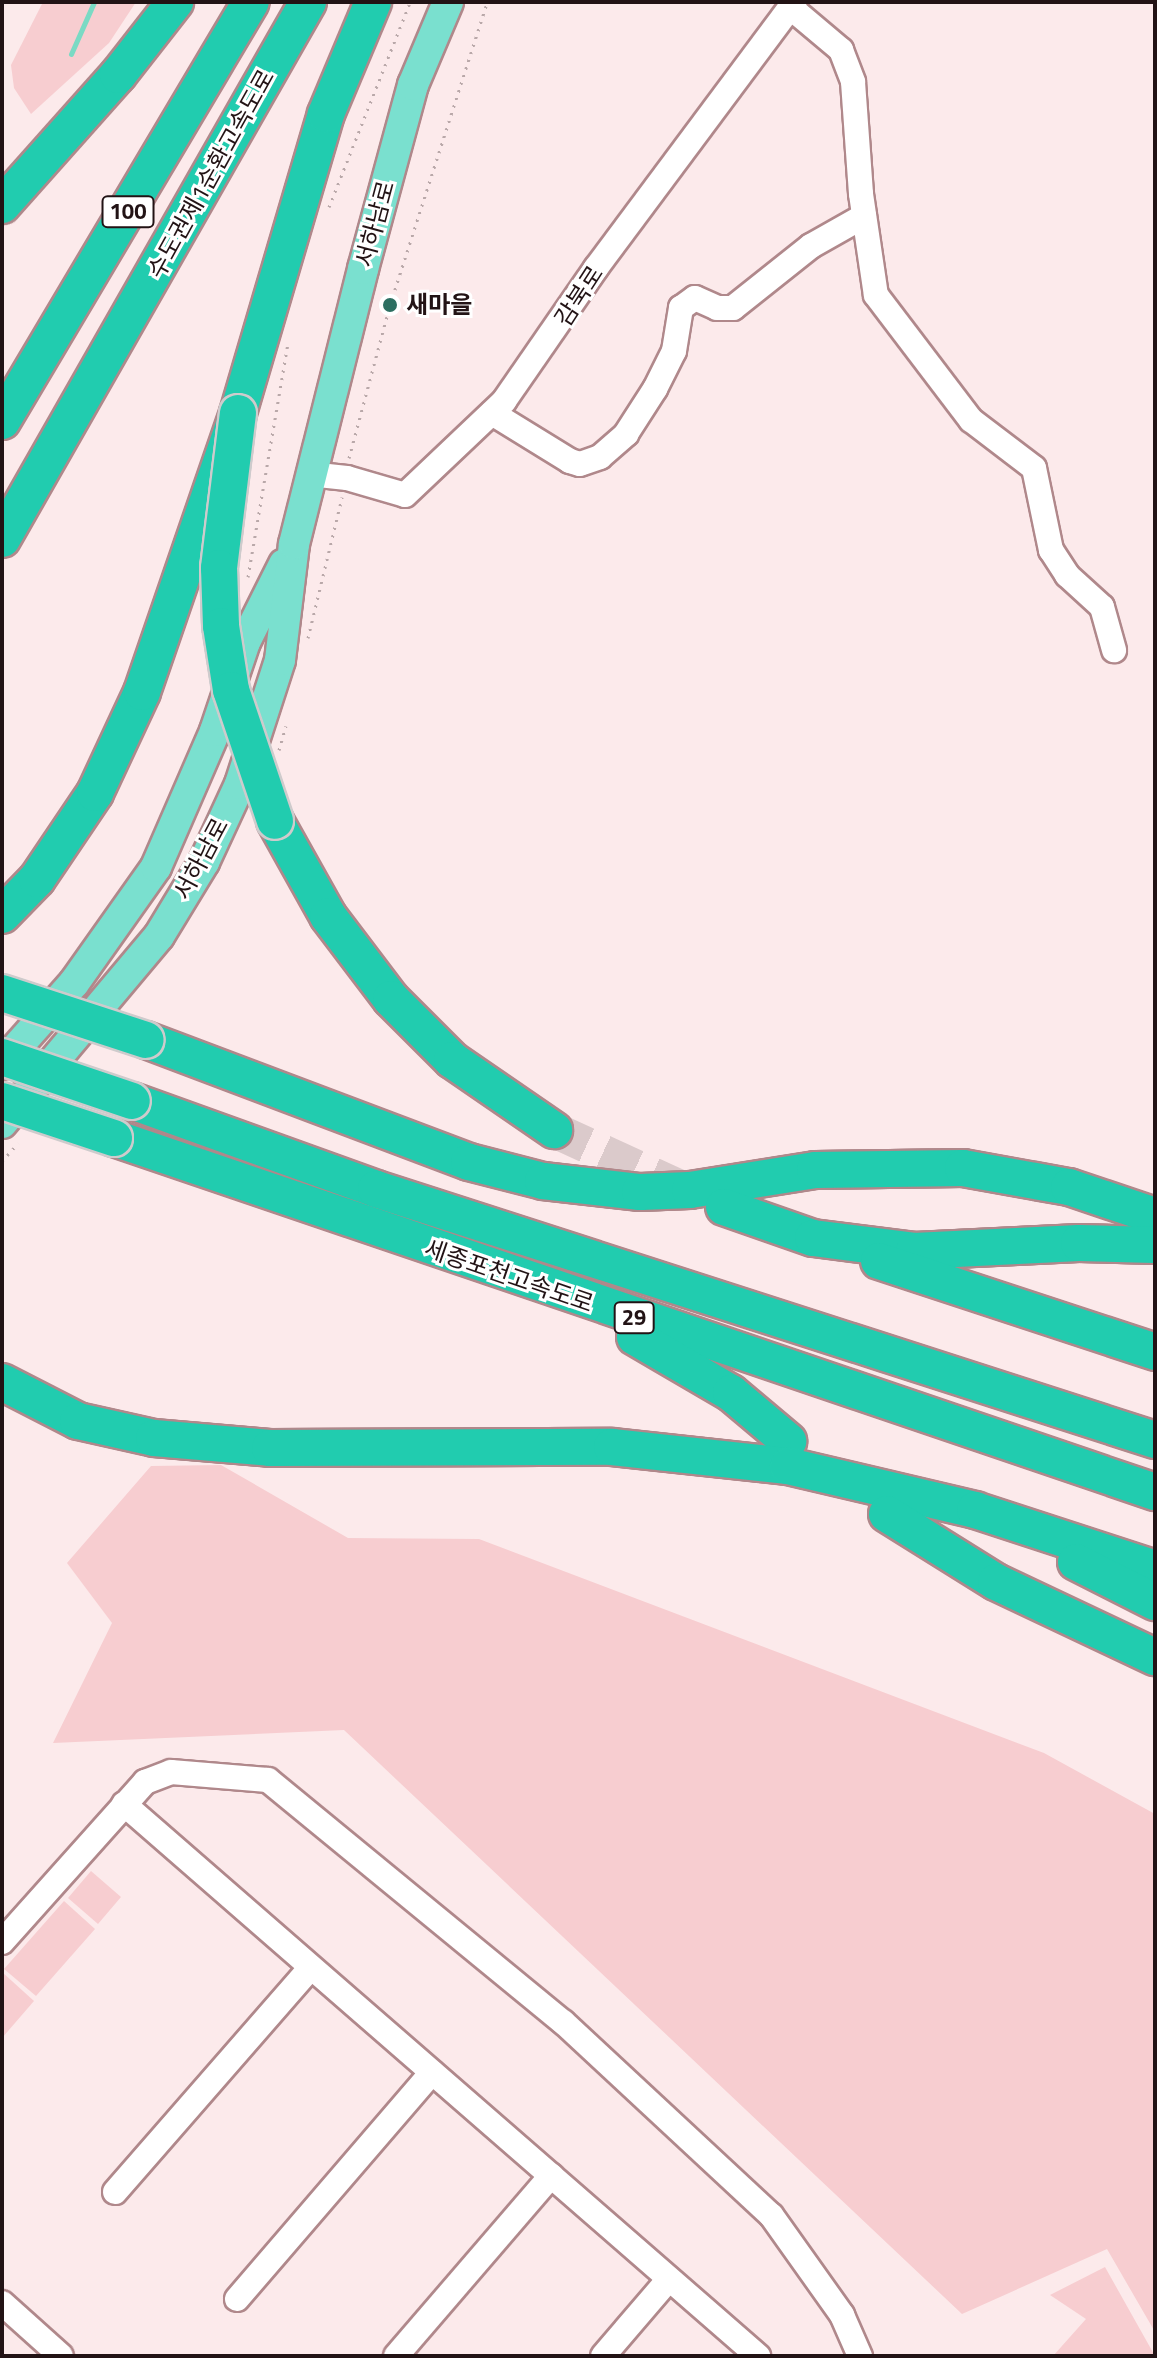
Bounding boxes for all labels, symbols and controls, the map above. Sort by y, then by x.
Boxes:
street label: 수도권제1순환고속도로 [142,65,280,283]
street label: 서하남로 [350,178,400,270]
road number: 100 [100,194,156,230]
street label: 감북로 [549,260,609,332]
place label: 새마을 [406,291,472,319]
marker: 새마을 [381,296,399,314]
street label: 서하남로 [168,813,234,905]
street label: 세종포천고속도로 [421,1234,597,1318]
road number: 29 [612,1300,656,1336]

